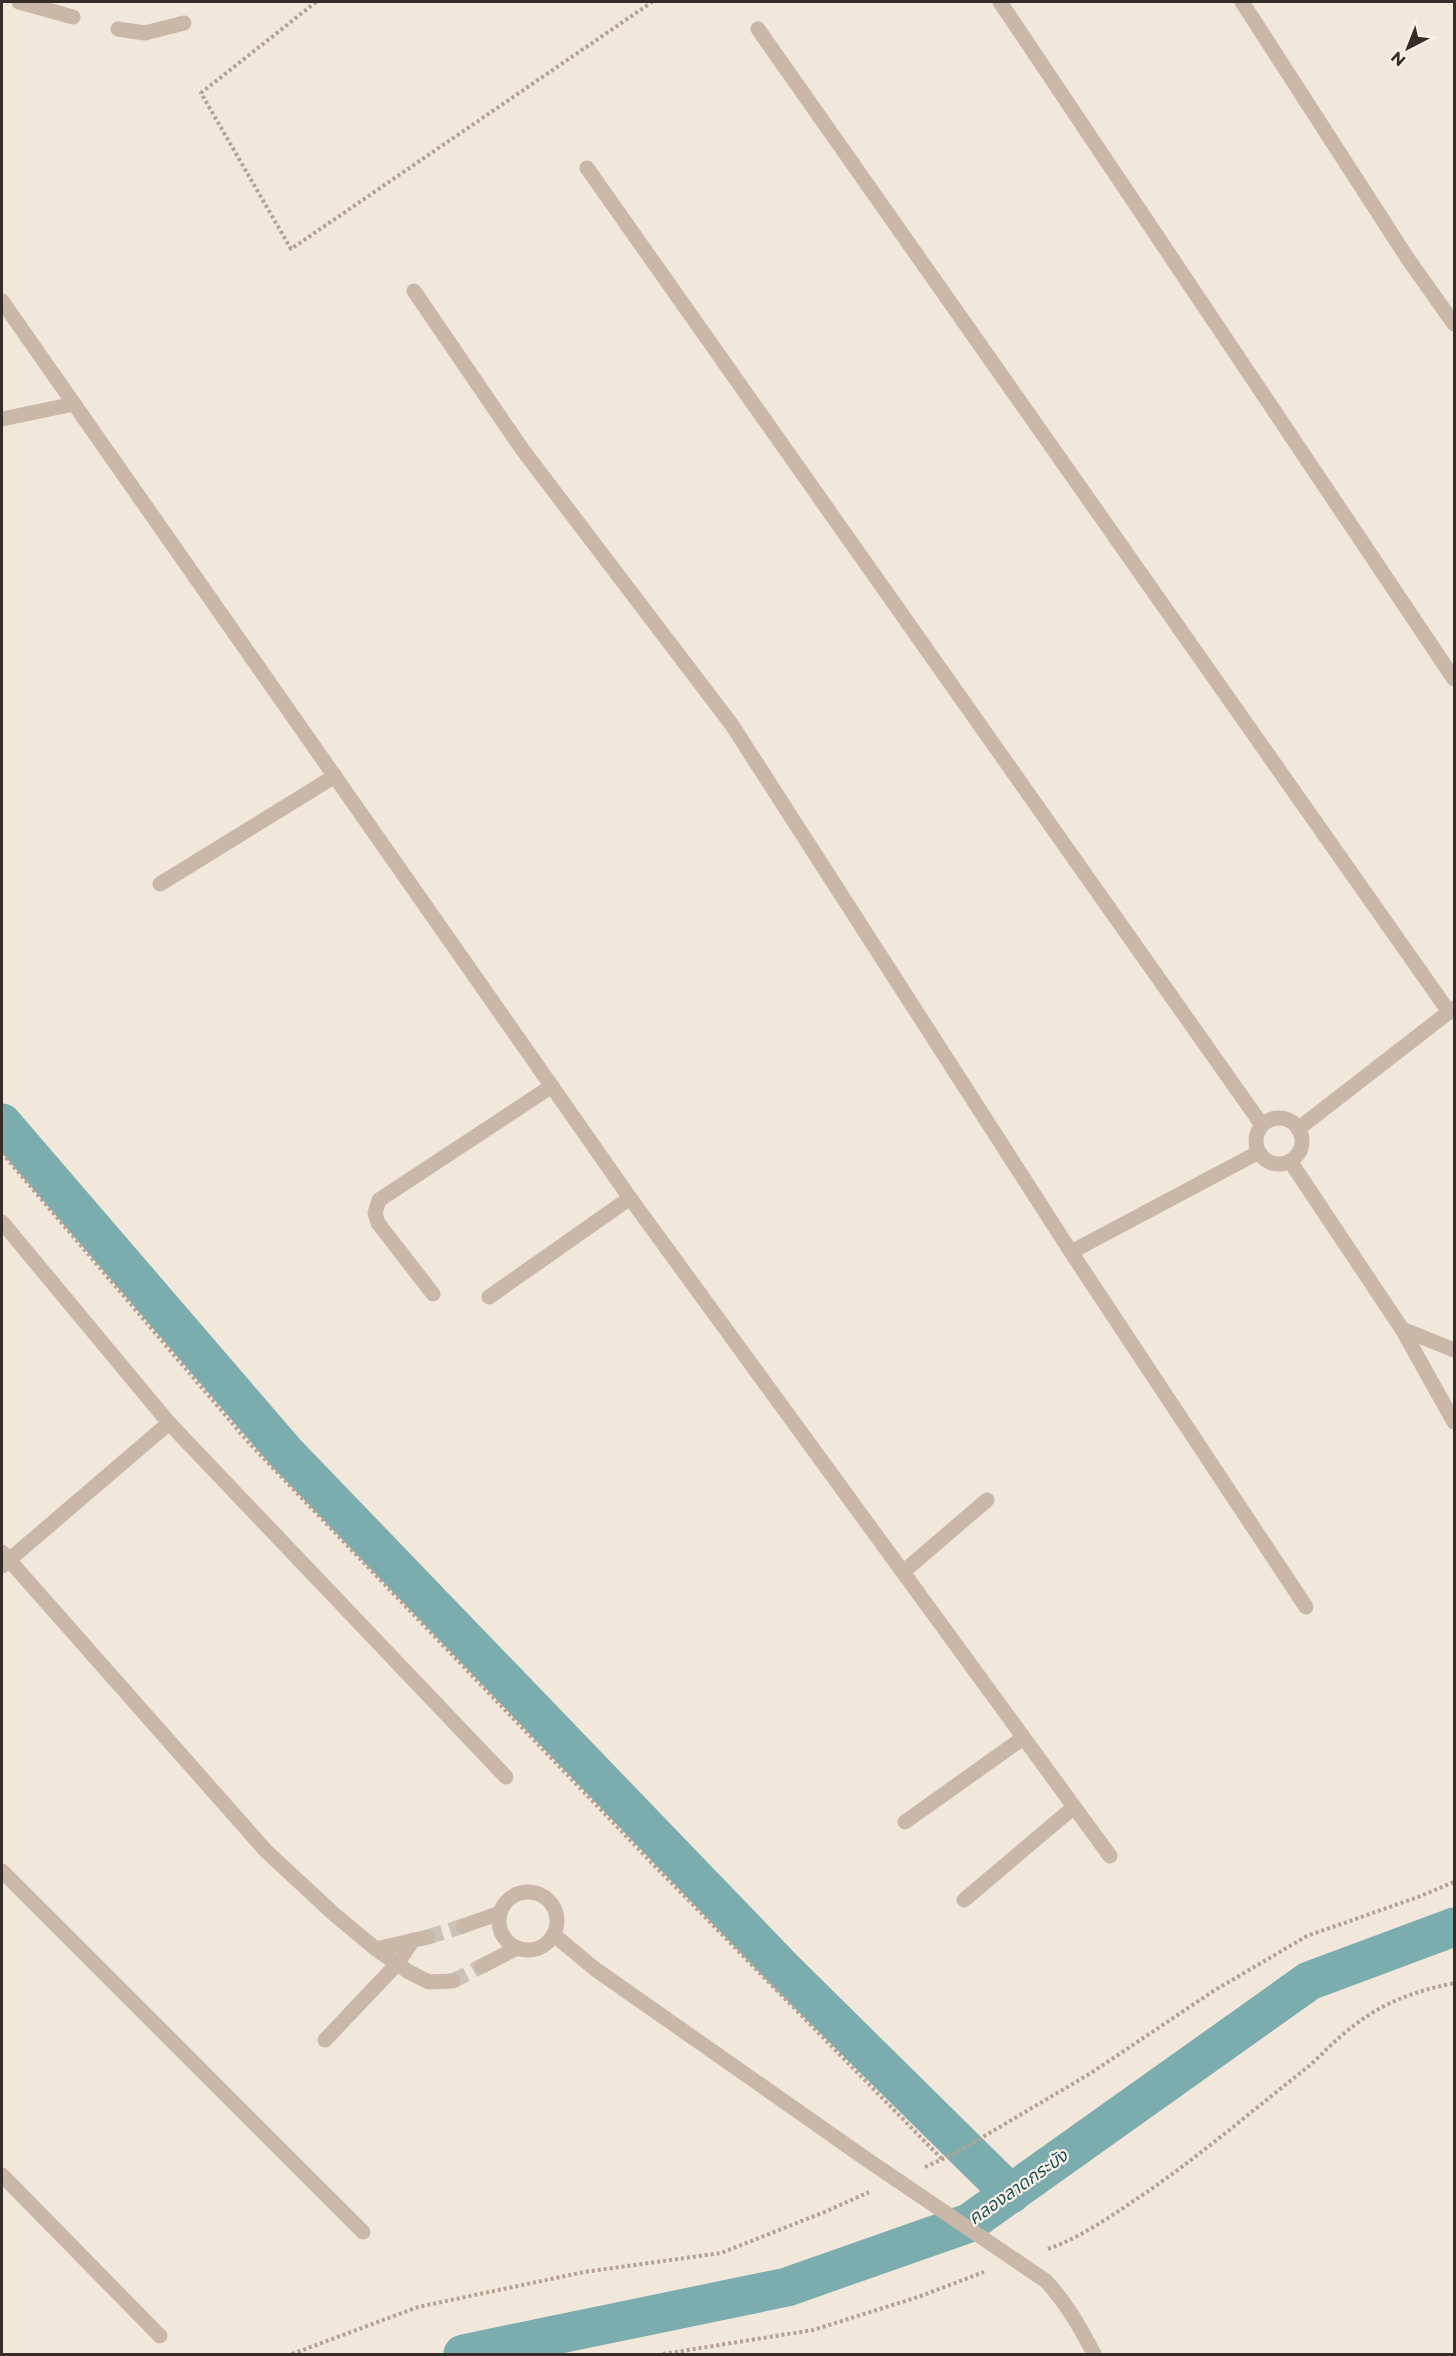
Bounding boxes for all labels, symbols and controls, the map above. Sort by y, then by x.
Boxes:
north arrow [1378,18,1438,78]
text: N [1387,47,1409,70]
water label: คลองลาดกระบัง [964,2144,1073,2229]

